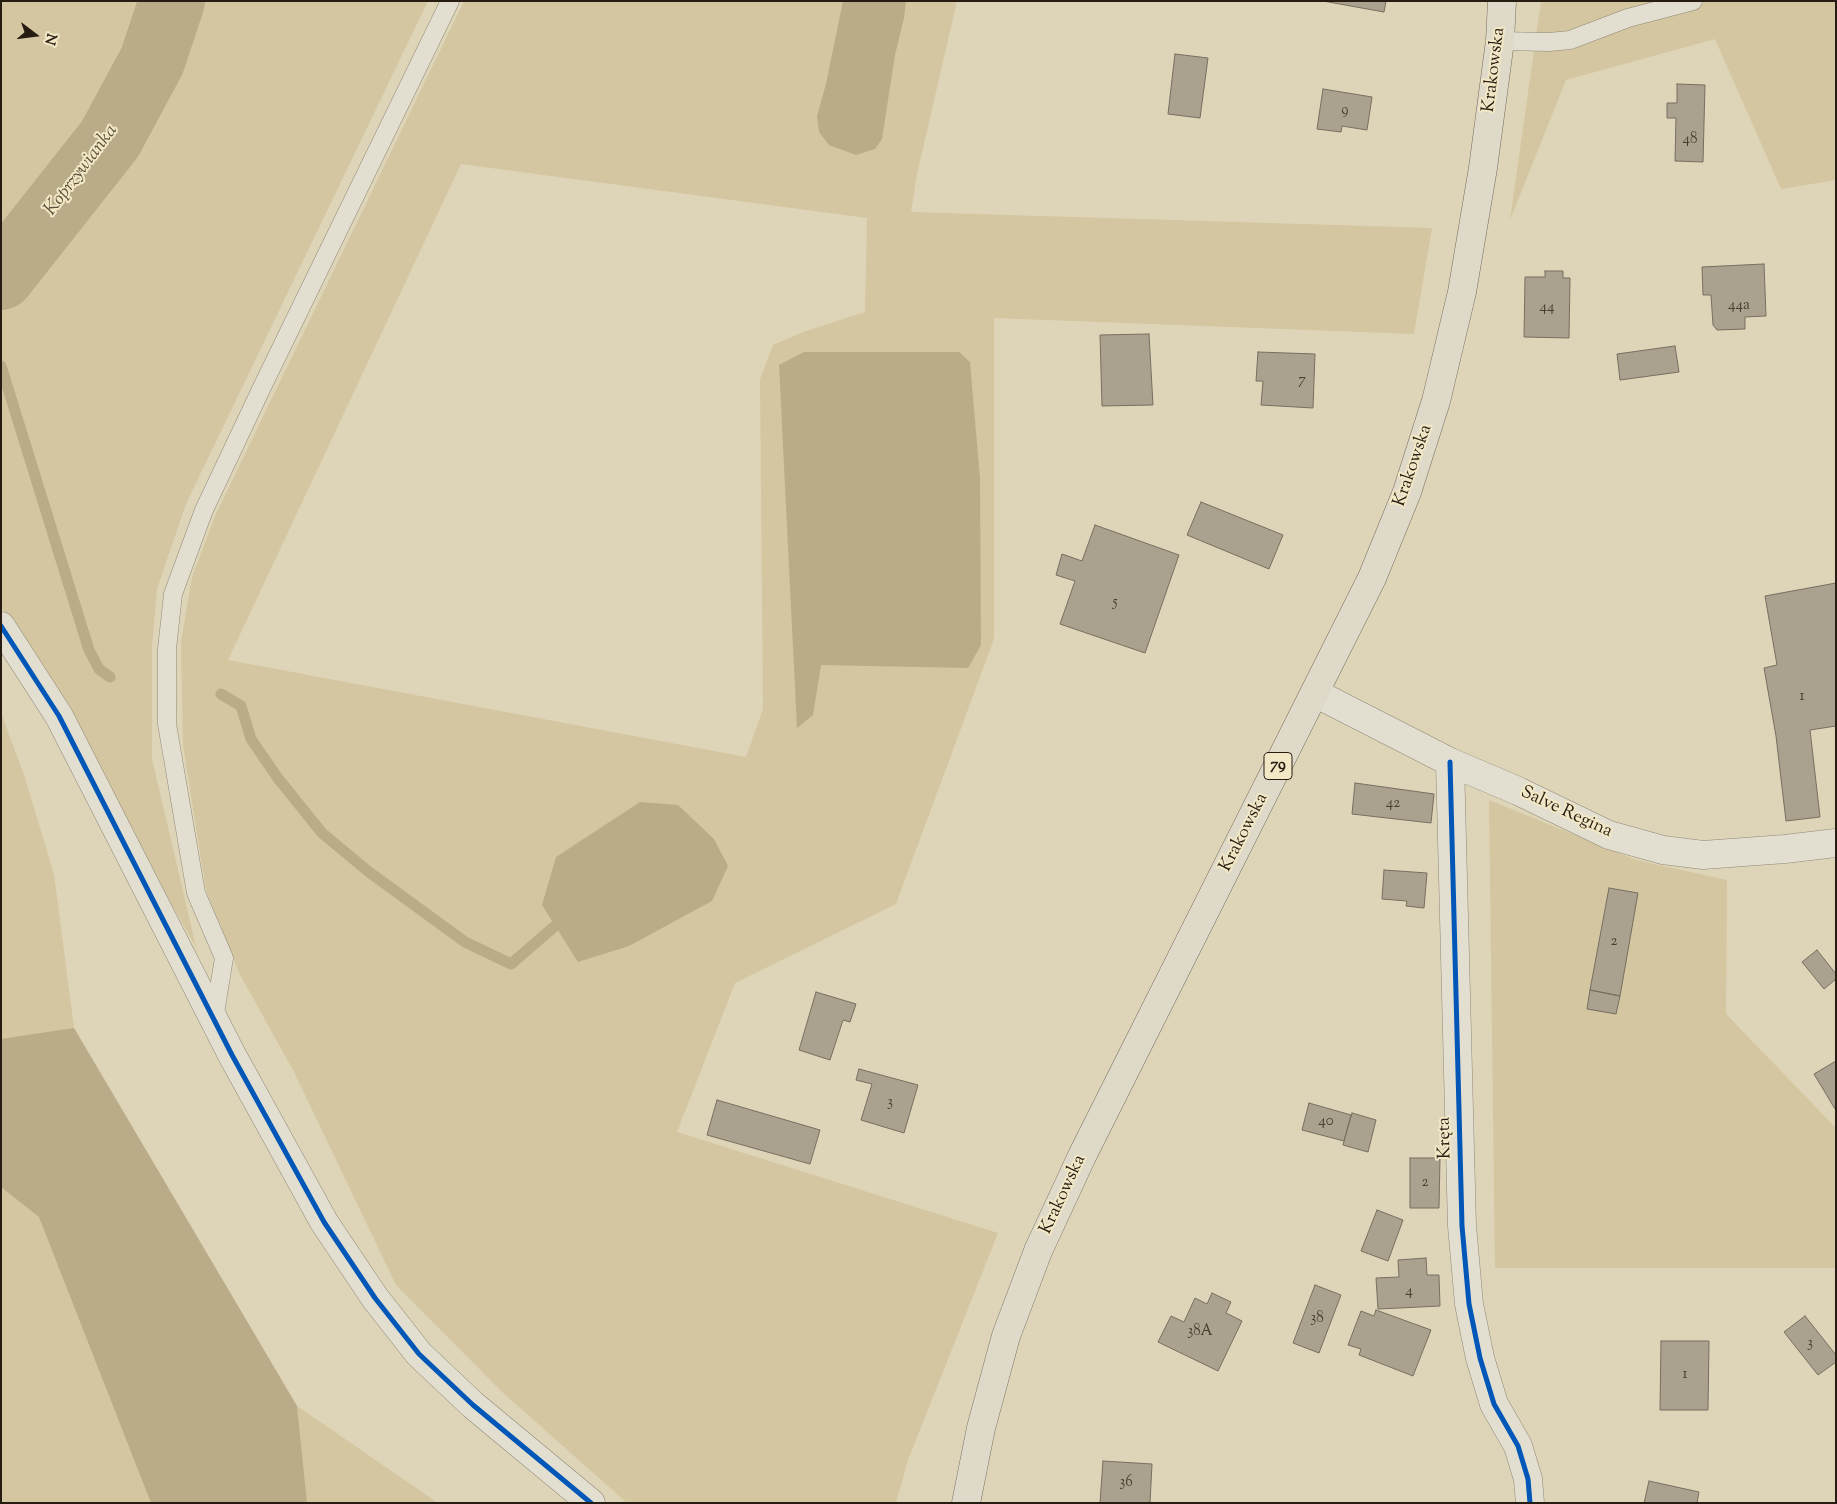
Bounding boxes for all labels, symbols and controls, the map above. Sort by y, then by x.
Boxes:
north arrow [10,10,60,60]
street label: Krakowska [1479,26,1511,114]
text: N [38,31,61,47]
house number: 9 [1341,102,1349,120]
water label: Koprzywianka [40,121,124,221]
house number: 48 [1682,131,1698,149]
house number: 44a [1728,297,1750,315]
house number: 44 [1539,299,1555,317]
house number: 7 [1298,372,1306,390]
street label: Krakowska [1390,422,1438,510]
house number: 5 [1112,594,1118,612]
house number: 1 [1799,688,1805,706]
road number: 79 [1264,752,1292,779]
street label: Salve Regina [1517,782,1615,844]
street label: Krakowska [1216,790,1274,876]
house number: 42 [1386,795,1400,813]
house number: 2 [1610,933,1618,951]
house number: 3 [887,1094,893,1112]
house number: 40 [1318,1113,1334,1131]
street label: Kręta [1435,1117,1457,1159]
street label: Krakowska [1036,1152,1092,1238]
house number: 2 [1421,1174,1429,1192]
house number: 4 [1405,1283,1413,1301]
house number: 38 [1310,1310,1324,1328]
house number: 38A [1187,1323,1213,1341]
house number: 3 [1807,1335,1813,1353]
house number: 1 [1682,1366,1688,1384]
house number: 36 [1119,1474,1133,1492]

